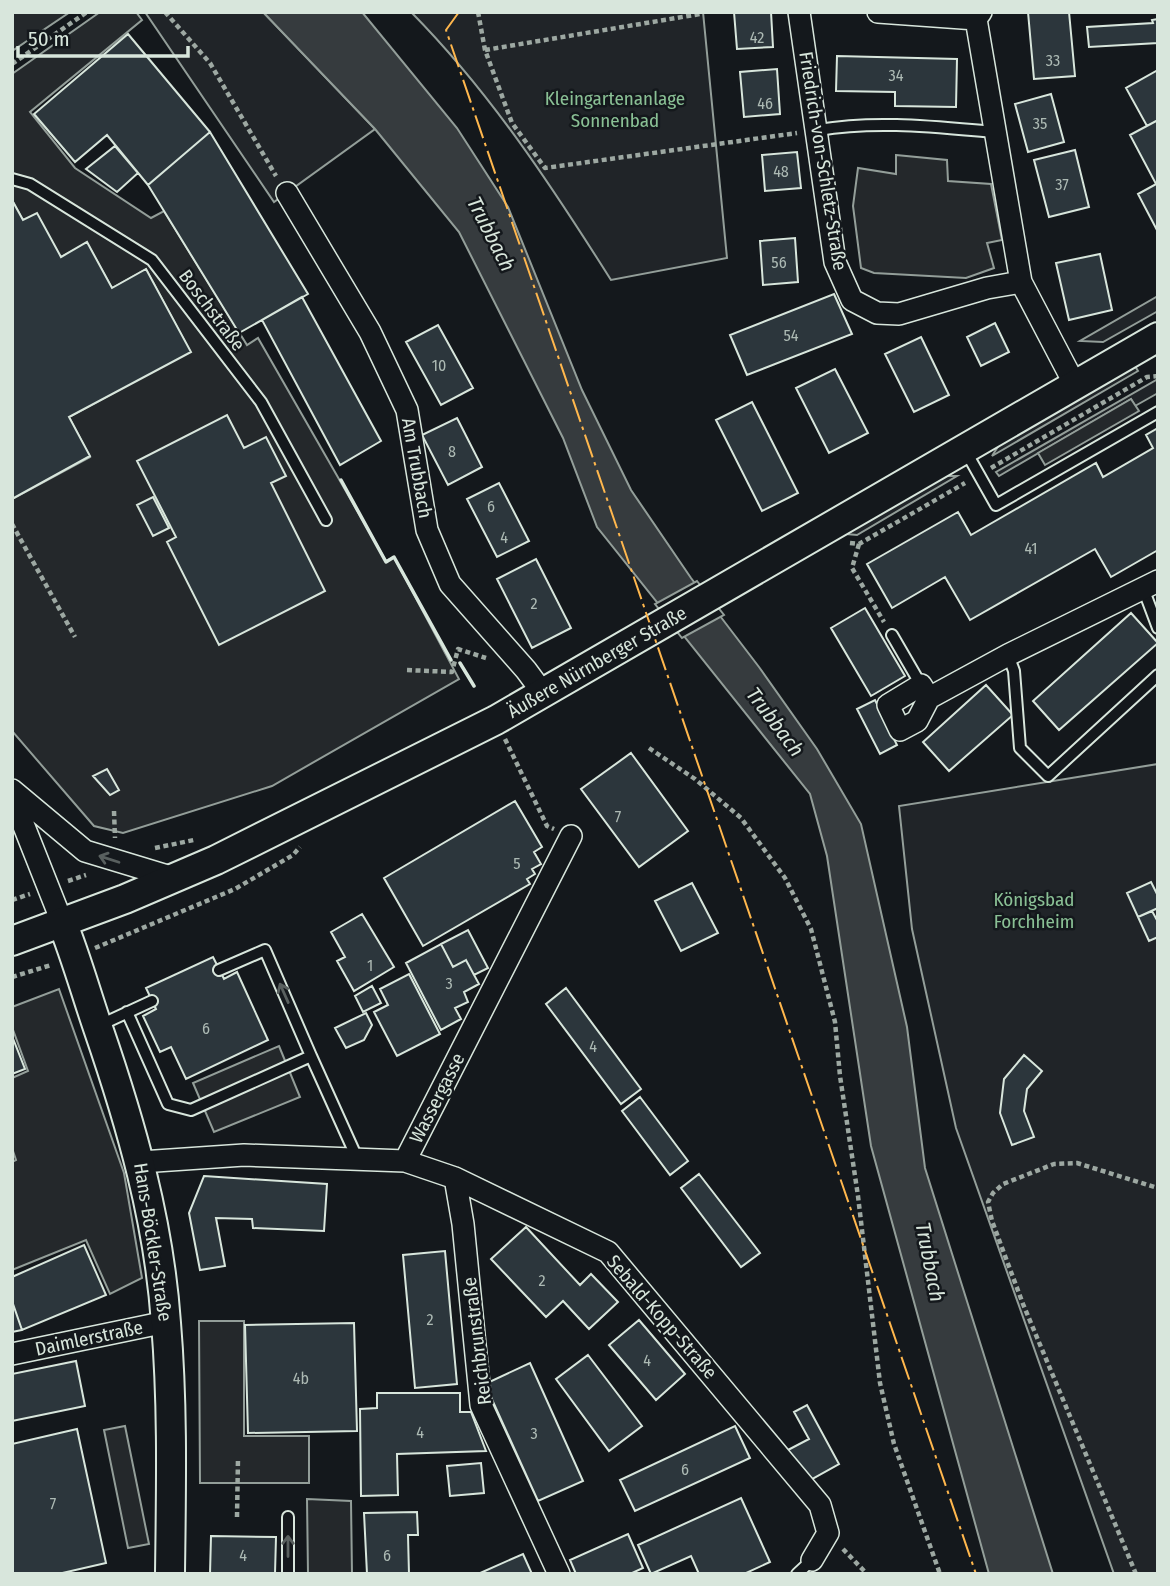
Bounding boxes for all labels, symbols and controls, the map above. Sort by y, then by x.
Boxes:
scale bar [18,14,187,58]
text: 50 m [28,26,70,52]
house number: 42 [750,28,764,47]
street label: Friedrich-von-Schletz-Straße [794,50,852,272]
house number: 33 [1046,51,1060,70]
house number: 34 [889,66,904,85]
park label: Kleingartenanlage Sonnenbad [545,87,685,132]
house number: 46 [757,94,773,113]
house number: 35 [1033,114,1047,133]
house number: 48 [773,162,789,181]
house number: 37 [1055,175,1069,194]
water label: Trubbach [461,192,521,276]
house number: 56 [771,253,787,272]
street label: Boschstraße [174,265,250,355]
house number: 54 [783,326,799,345]
house number: 10 [432,356,446,375]
street label: Am Trubbach [397,416,437,520]
house number: 8 [448,442,456,461]
house number: 6 [487,497,495,516]
house number: 4 [500,528,508,547]
house number: 41 [1024,539,1038,558]
house number: 2 [530,594,538,613]
street label: Äußere Nürnberger Straße [503,601,691,723]
water label: Trubbach [740,682,810,762]
house number: 7 [615,807,622,826]
one-way arrow [98,852,120,864]
house number: 5 [513,854,521,873]
park label: Königsbad Forchheim [994,888,1074,933]
house number: 1 [367,956,373,975]
house number: 3 [445,974,453,993]
one-way arrow [277,983,290,1004]
house number: 6 [202,1019,210,1038]
house number: 4 [589,1037,597,1056]
street label: Wassergasse [405,1049,469,1147]
street label: Hans-Böckler-Straße [129,1161,177,1323]
water label: Trubbach [910,1220,950,1304]
street label: Sebald-Kopp-Straße [602,1250,722,1384]
house number: 2 [538,1271,546,1290]
street label: Reichbrunstraße [458,1276,496,1406]
house number: 2 [426,1310,434,1329]
street label: Daimlerstraße [33,1315,145,1361]
house number: 4 [643,1351,651,1370]
house number: 4b [293,1369,309,1388]
house number: 4 [416,1423,424,1442]
house number: 3 [530,1424,538,1443]
house number: 6 [681,1460,689,1479]
house number: 7 [50,1494,57,1513]
one-way arrow [281,1534,295,1557]
house number: 4 [239,1546,247,1565]
house number: 6 [383,1546,391,1565]

